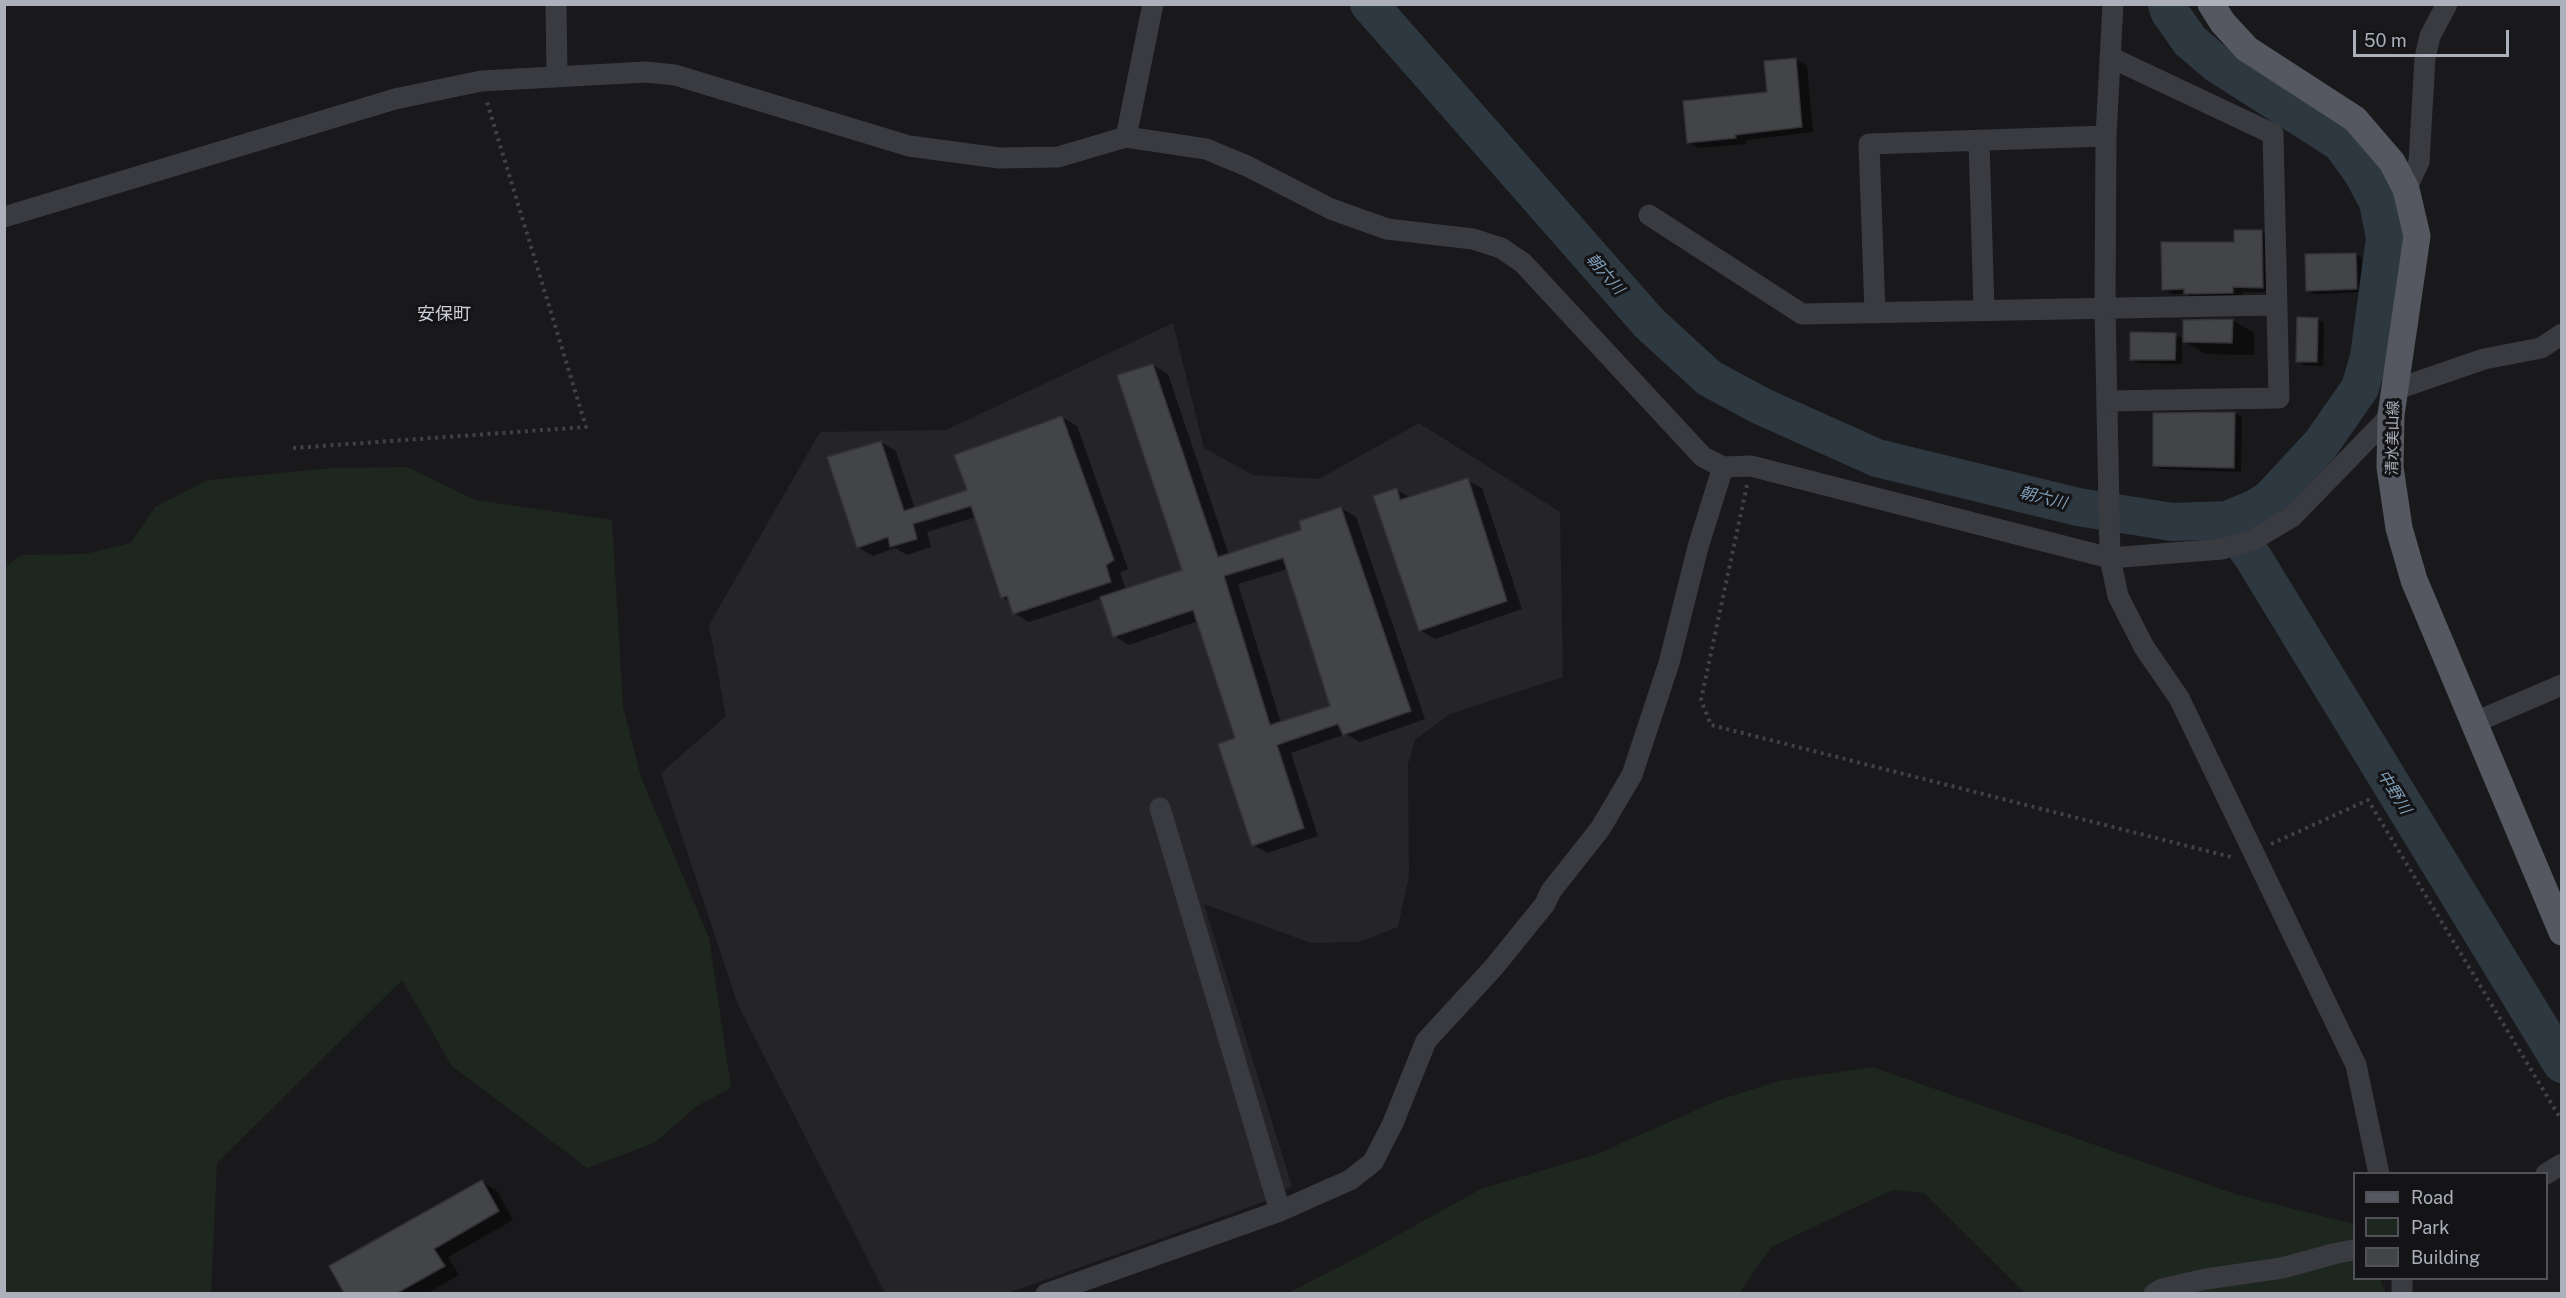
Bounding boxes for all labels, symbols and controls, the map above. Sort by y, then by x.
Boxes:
scale bar [2356,18,2512,56]
text: 50 m [2364,30,2407,51]
water label: 朝六川 [1582,250,1628,298]
district label: 安保町 [417,303,471,325]
street label: 清水美山線 [2383,400,2403,476]
water label: 朝六川 [2017,483,2069,513]
water label: 中野川 [2373,767,2415,817]
legend [2353,1172,2548,1280]
text: Road [2411,1187,2454,1208]
text: Park [2411,1217,2449,1238]
text: Building [2411,1247,2480,1268]

